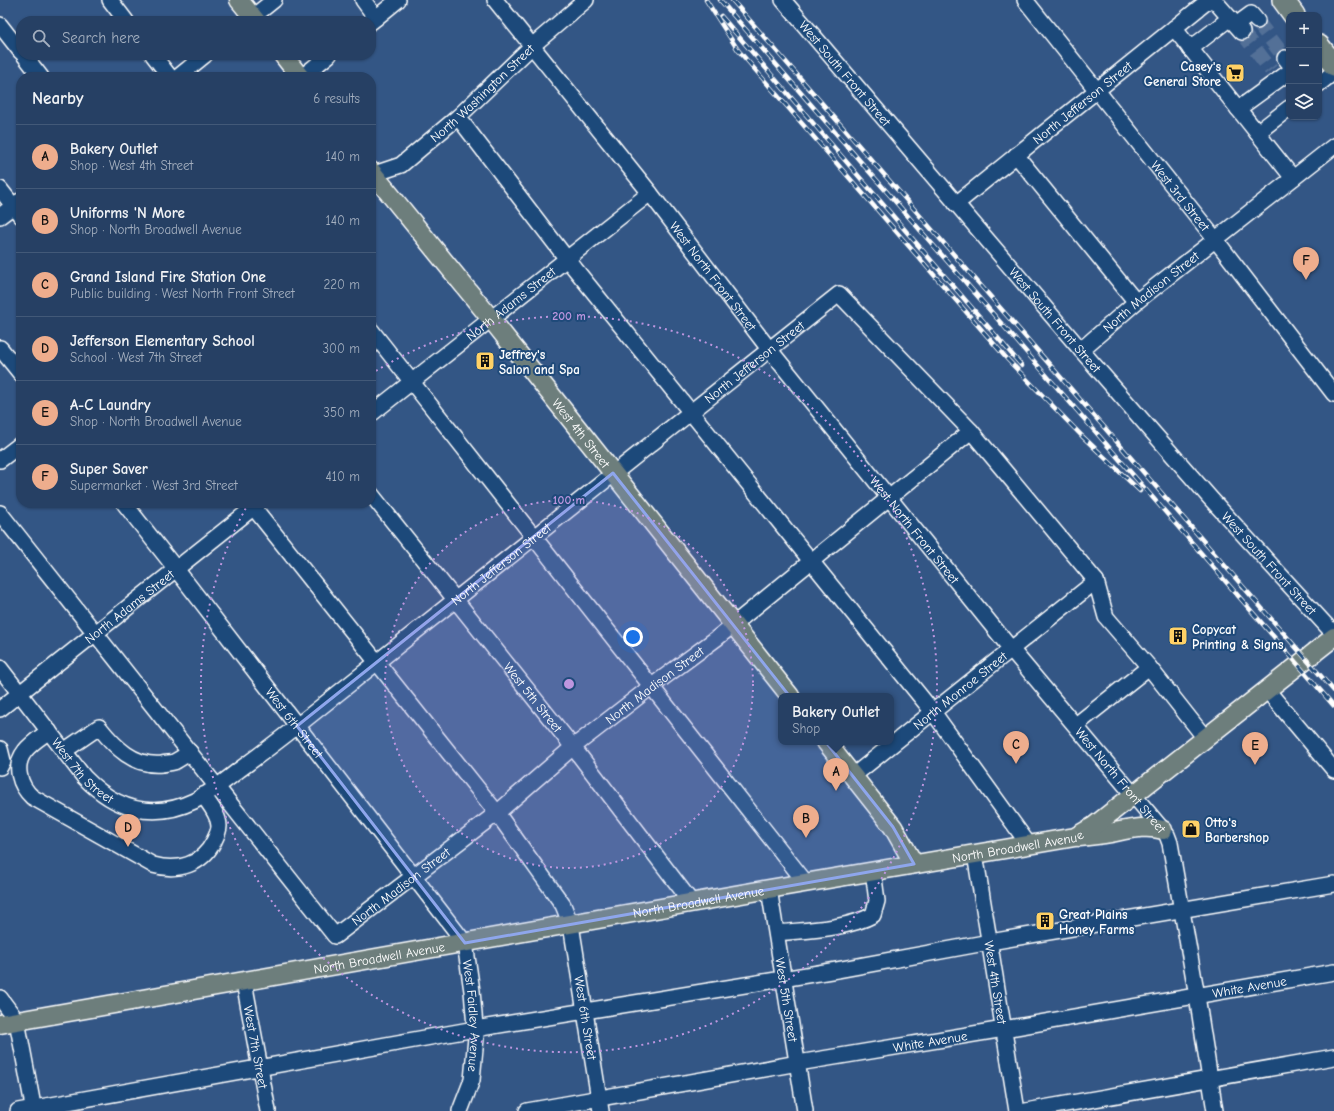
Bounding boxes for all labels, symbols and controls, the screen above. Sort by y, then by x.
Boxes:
map controls [1286,12,1322,120]
button: + [1286,12,1322,48]
search box [16,16,376,60]
street label: West South Front Street [796,17,895,130]
icon: search [30,27,52,49]
text: Search here [62,29,140,47]
street label: North Washington Street [427,40,538,145]
button: − [1286,48,1322,84]
street label: North Jefferson Street [1029,57,1136,147]
place label: Casey's General Store [1144,59,1222,89]
supermarket icon: Casey's General Store [1224,62,1246,84]
button: layers [1286,84,1322,120]
text: Nearby [32,89,83,108]
text: 6 results [313,91,360,106]
text: Bakery Outlet [70,140,158,158]
text: A [41,149,49,164]
text: 140 m [326,149,360,164]
text: Shop · West 4th Street [70,158,193,173]
street label: West 3rd Street [1148,158,1214,235]
text: Uniforms 'N More [70,204,185,222]
text: B [41,213,49,228]
text: 140 m [326,213,360,228]
street label: West North Front Street [667,219,761,335]
text: Shop · North Broadwell Avenue [70,222,242,237]
street label: North Madison Street [1100,247,1203,335]
pin: F [1293,247,1319,280]
street label: North Adams Street [463,263,559,343]
street label: West South Front Street [1006,264,1105,376]
text: Grand Island Fire Station One [70,268,266,286]
text: C [41,277,49,292]
text: 220 m [323,277,360,292]
text: Public building · West North Front Street [70,286,295,301]
text: 200 m [552,309,586,323]
street label: North Jefferson Street [701,317,808,406]
text: Jefferson Elementary School [70,332,255,350]
text: D [41,341,49,356]
text: 300 m [322,341,360,356]
place label: Jeffrey's Salon and Spa [499,347,580,377]
text: School · West 7th Street [70,350,202,365]
building icon: Jeffrey's Salon and Spa [474,350,496,372]
street label: West 4th Street [549,395,614,472]
text: A-C Laundry [70,396,151,414]
text: E [41,405,49,420]
text: 350 m [323,405,360,420]
text: Shop · North Broadwell Avenue [70,414,242,429]
text: Super Saver [70,460,148,478]
text: F [41,469,49,484]
text: 410 m [326,469,360,484]
street label: West North Front Street [867,473,963,587]
text: Supermarket · West 3rd Street [70,478,238,493]
text: 100 m [553,493,585,507]
street label: West South Front Street [1219,509,1321,618]
street label: North Jefferson Street [448,519,555,608]
street label: North Adams Street [81,565,178,646]
place label: Copycat Printing & Signs [1192,622,1284,652]
building icon: Copycat Printing & Signs [1167,625,1189,647]
your location [623,627,643,647]
street label: North Madison Street [602,642,708,727]
street label: North Monroe Street [910,647,1011,732]
street label: West 5th Street [501,659,566,736]
centre of rings [562,677,576,691]
street label: West 6th Street [263,684,327,762]
popup [778,693,894,745]
text: Bakery Outlet [792,703,880,721]
text: Shop [792,721,820,736]
street label: West North Front Street [1072,724,1170,837]
pin: C [1003,731,1029,764]
pin: E [1242,732,1268,765]
street label: West 7th Street [49,735,117,807]
pin: A [823,758,849,791]
pin: B [793,805,819,838]
pin: D [115,814,141,847]
place label: Otto's Barbershop [1205,815,1269,845]
shop icon: Otto's Barbershop [1180,818,1202,840]
street label: North Broadwell Avenue [951,826,1086,865]
street label: North Madison Street [349,843,454,928]
street label: North Broadwell Avenue [632,882,766,920]
place label: Great Plains Honey Farms [1059,907,1135,937]
building icon: Great Plains Honey Farms [1034,910,1056,932]
street label: North Broadwell Avenue [312,938,446,976]
street label: West 4th Street [982,939,1010,1026]
street label: West 5th Street [773,956,801,1044]
street label: West Faidley Avenue [460,959,484,1073]
street label: White Avenue [1211,973,1288,1000]
street label: West 6th Street [572,974,600,1062]
street label: West 7th Street [241,1004,271,1091]
street label: White Avenue [892,1028,969,1055]

